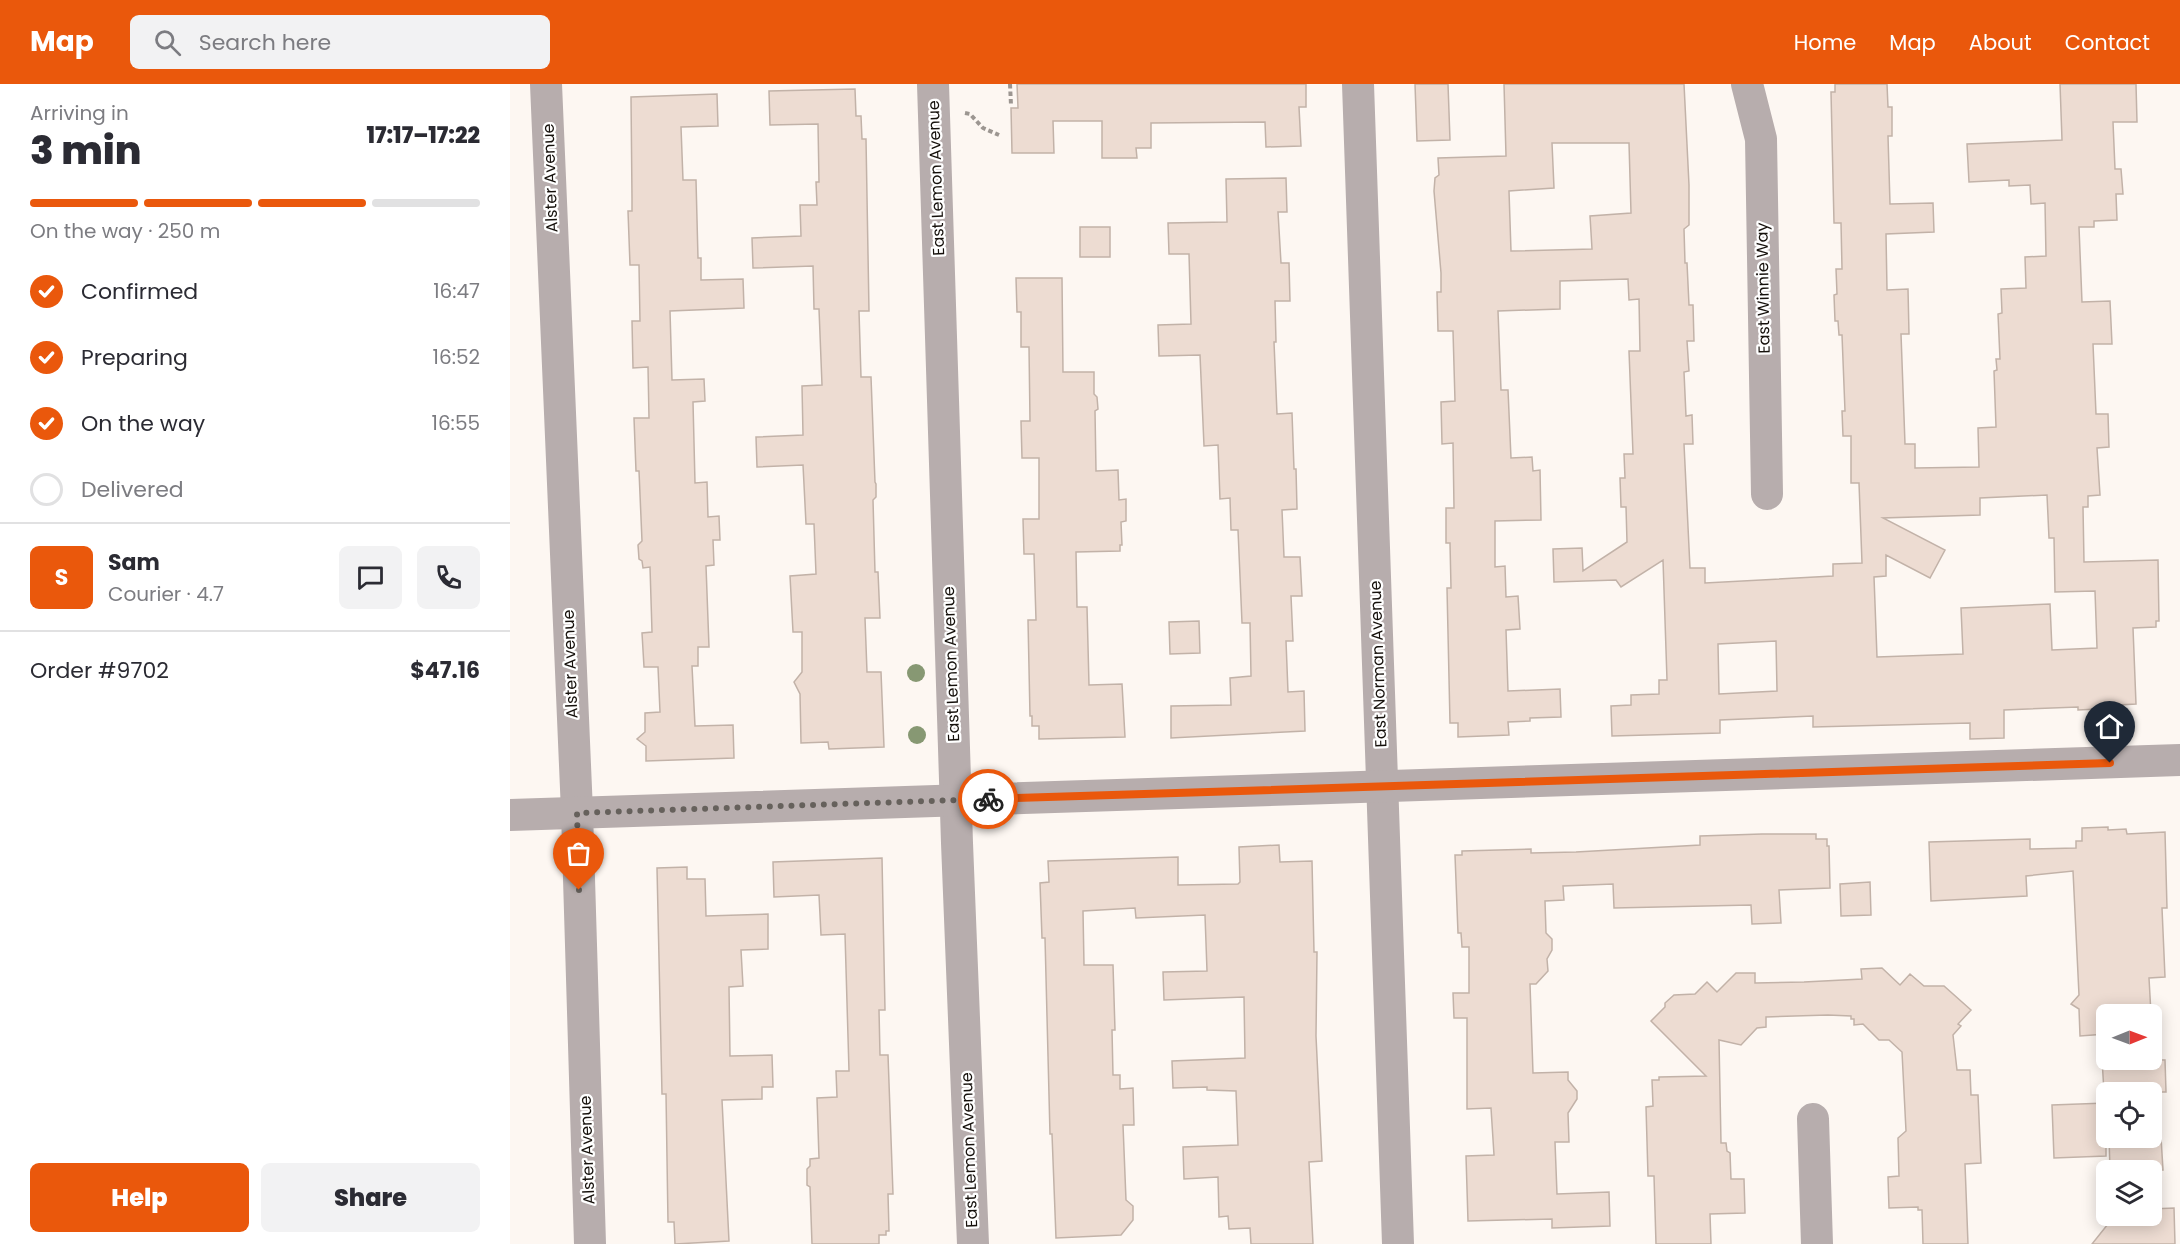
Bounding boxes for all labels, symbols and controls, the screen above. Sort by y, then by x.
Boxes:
search box [130,15,550,69]
text: Map [30,22,94,61]
icon: search [151,26,184,59]
text: Search here [199,27,331,58]
text: Home [1794,28,1856,57]
text: Map [1889,28,1936,57]
text: About [1969,28,2032,57]
text: Contact [2065,28,2150,57]
text: Arriving in [30,99,129,127]
street label: East Lemon Avenue [922,100,950,256]
text: 17:17–17:22 [366,120,480,151]
text: 3 min [30,123,142,178]
street label: Alster Avenue [537,123,563,233]
text: On the way · 250 m [30,217,220,245]
street label: East Winnie Way [1750,222,1776,354]
icon: check [30,275,63,308]
text: Confirmed [81,276,198,307]
text: 16:47 [433,277,480,305]
icon: check [30,341,63,374]
text: Preparing [81,342,188,373]
text: 16:52 [433,343,480,371]
icon: check [30,407,63,440]
text: On the way [81,408,205,439]
text: 16:55 [432,409,480,437]
text: Delivered [81,474,184,505]
button: chat [339,546,402,609]
button: phone [417,546,480,609]
text: Sam [108,547,160,578]
text: S [55,562,68,593]
text: Courier · 4.7 [108,580,224,608]
street label: East Norman Avenue [1364,580,1392,748]
street label: East Lemon Avenue [937,586,965,742]
street label: Alster Avenue [557,609,583,719]
text: Order #9702 [30,655,169,686]
text: $47.16 [410,655,480,686]
pin [2084,701,2135,763]
icon: home [2093,710,2126,743]
courier [958,769,1018,829]
icon: bike [972,783,1005,816]
pin [553,828,604,890]
icon: bag [562,837,595,870]
north arrow [2096,1004,2162,1070]
map controls [2096,1004,2162,1226]
street label: East Lemon Avenue [955,1072,983,1228]
button: locate [2096,1082,2162,1148]
street label: Alster Avenue [574,1095,600,1205]
button: layers [2096,1160,2162,1226]
button: Help [30,1163,249,1232]
button: Share [261,1163,480,1232]

